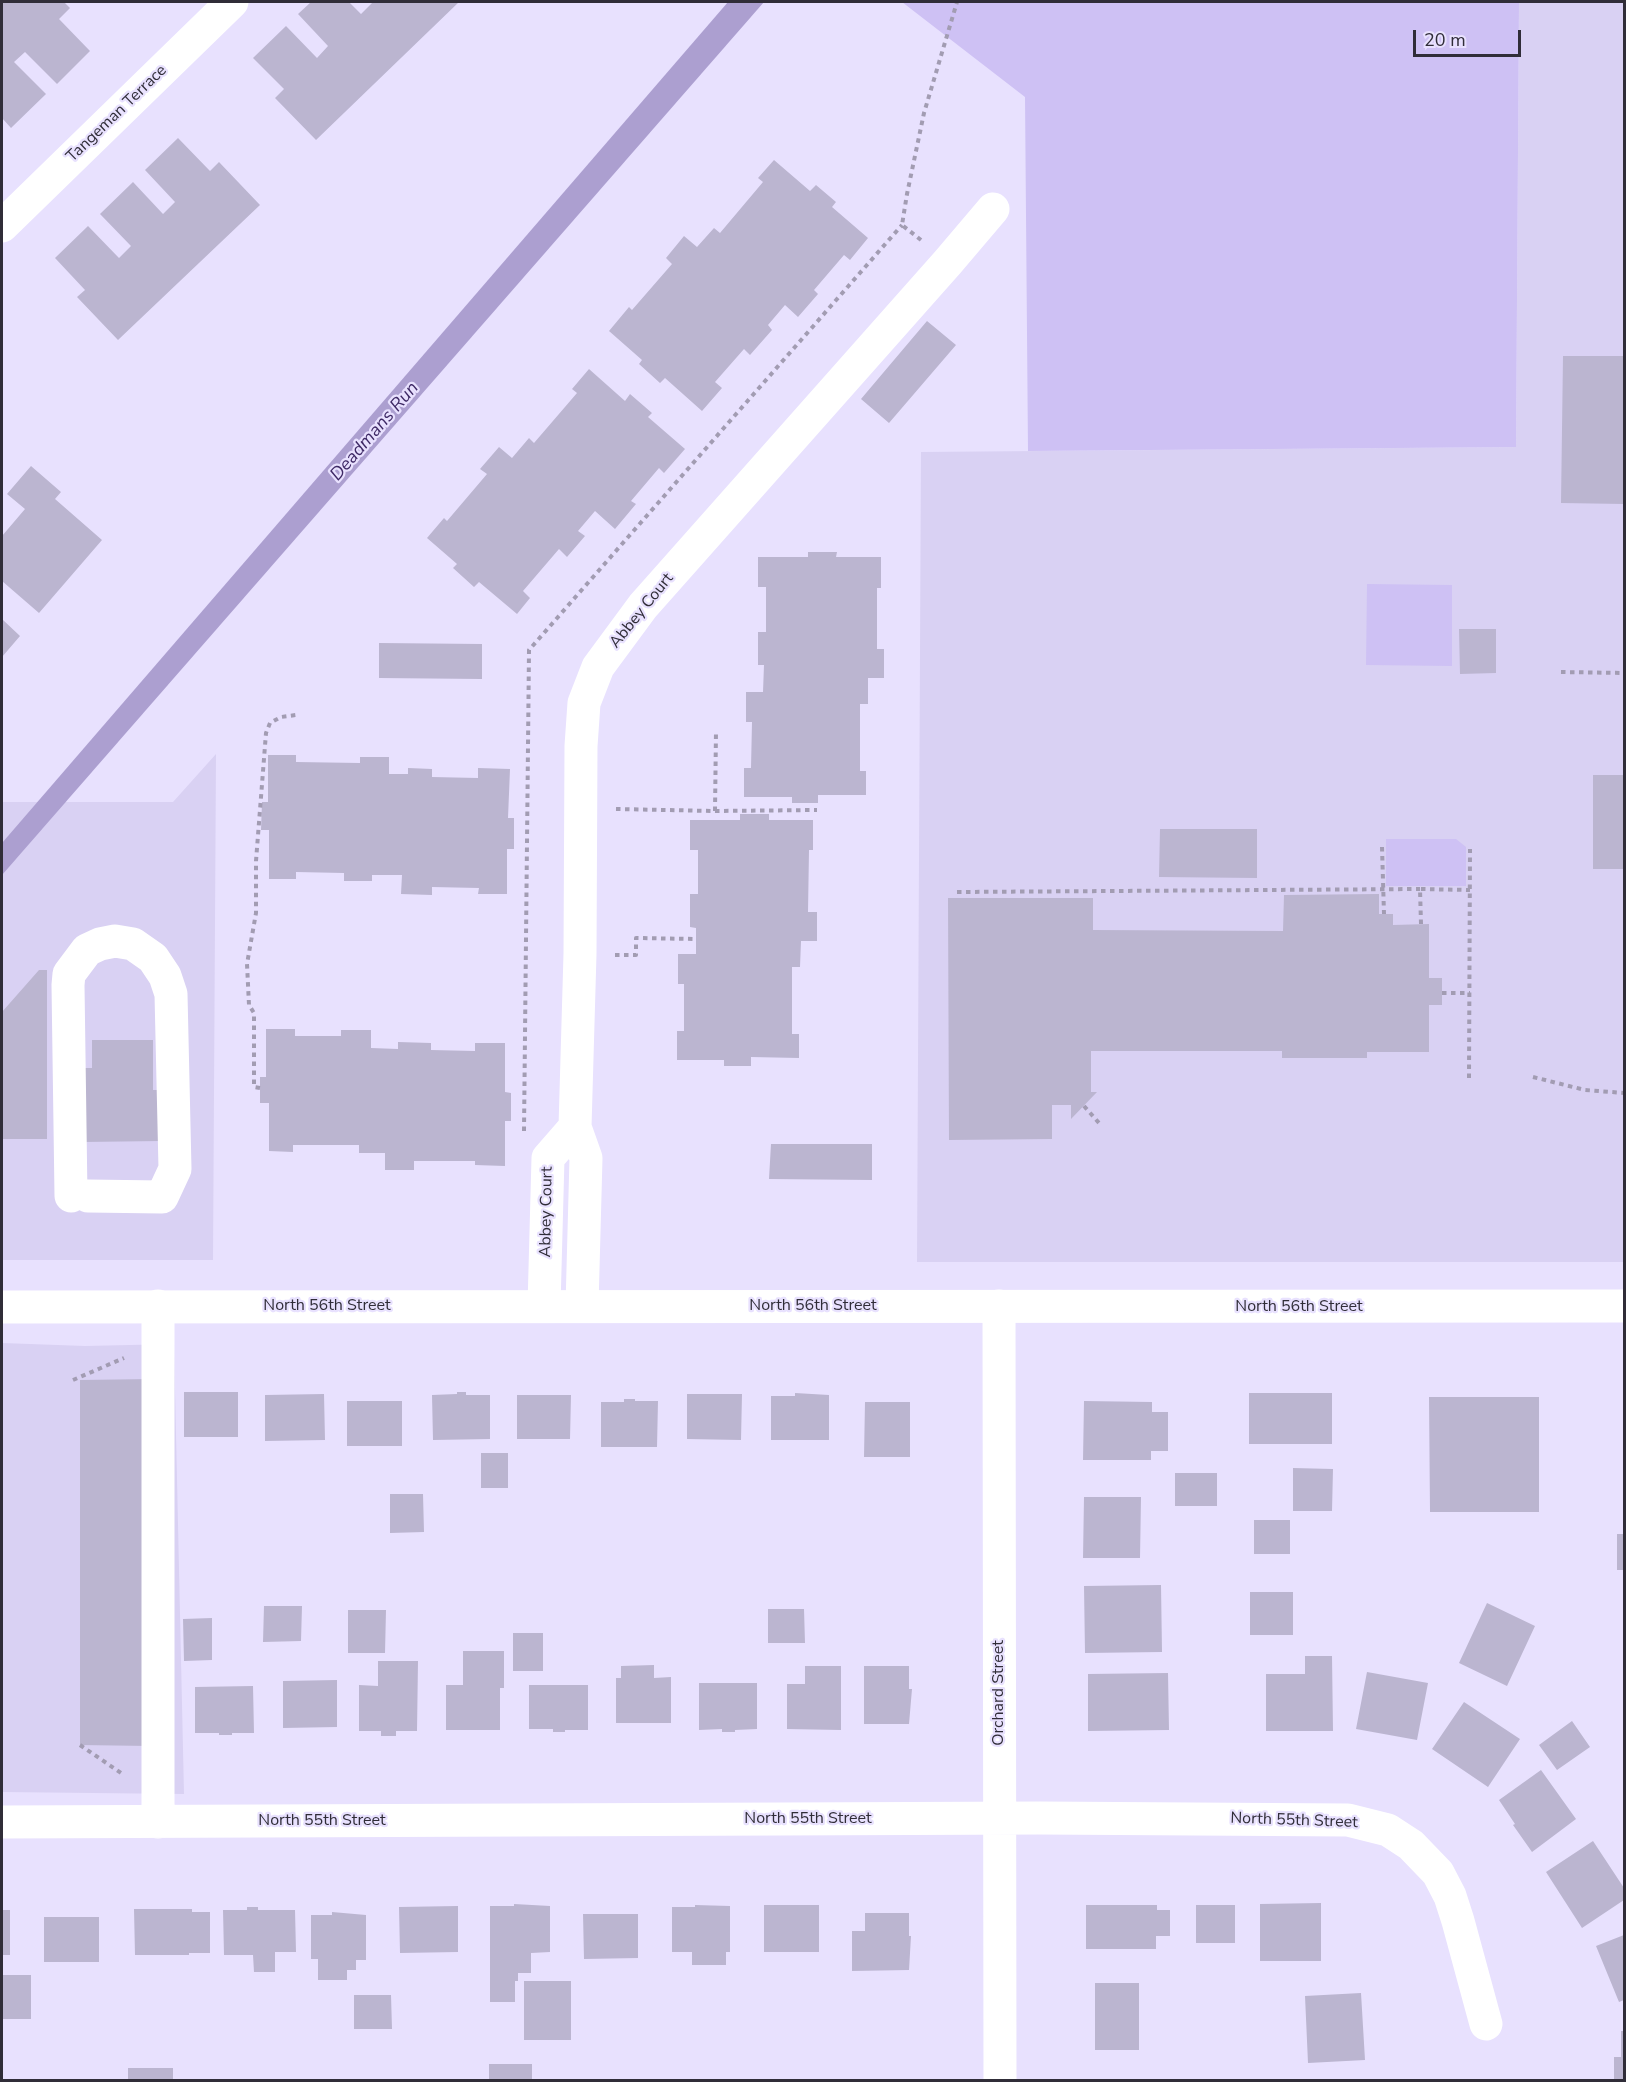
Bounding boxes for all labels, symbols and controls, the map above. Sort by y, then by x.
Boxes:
scale bar [1416,18,1524,56]
text: 20 m [1424,28,1466,52]
street label: Tangeman Terrace [63,61,171,167]
water label: Deadmans Run [326,378,424,486]
street label: Abbey Court [606,570,678,652]
street label: Abbey Court [537,1166,557,1258]
street label: North 56th Street [263,1296,391,1316]
street label: North 56th Street [749,1296,877,1316]
street label: North 56th Street [1235,1297,1363,1317]
street label: Orchard Street [989,1640,1009,1746]
street label: North 55th Street [744,1809,872,1829]
street label: North 55th Street [1230,1809,1358,1833]
street label: North 55th Street [258,1811,386,1831]

